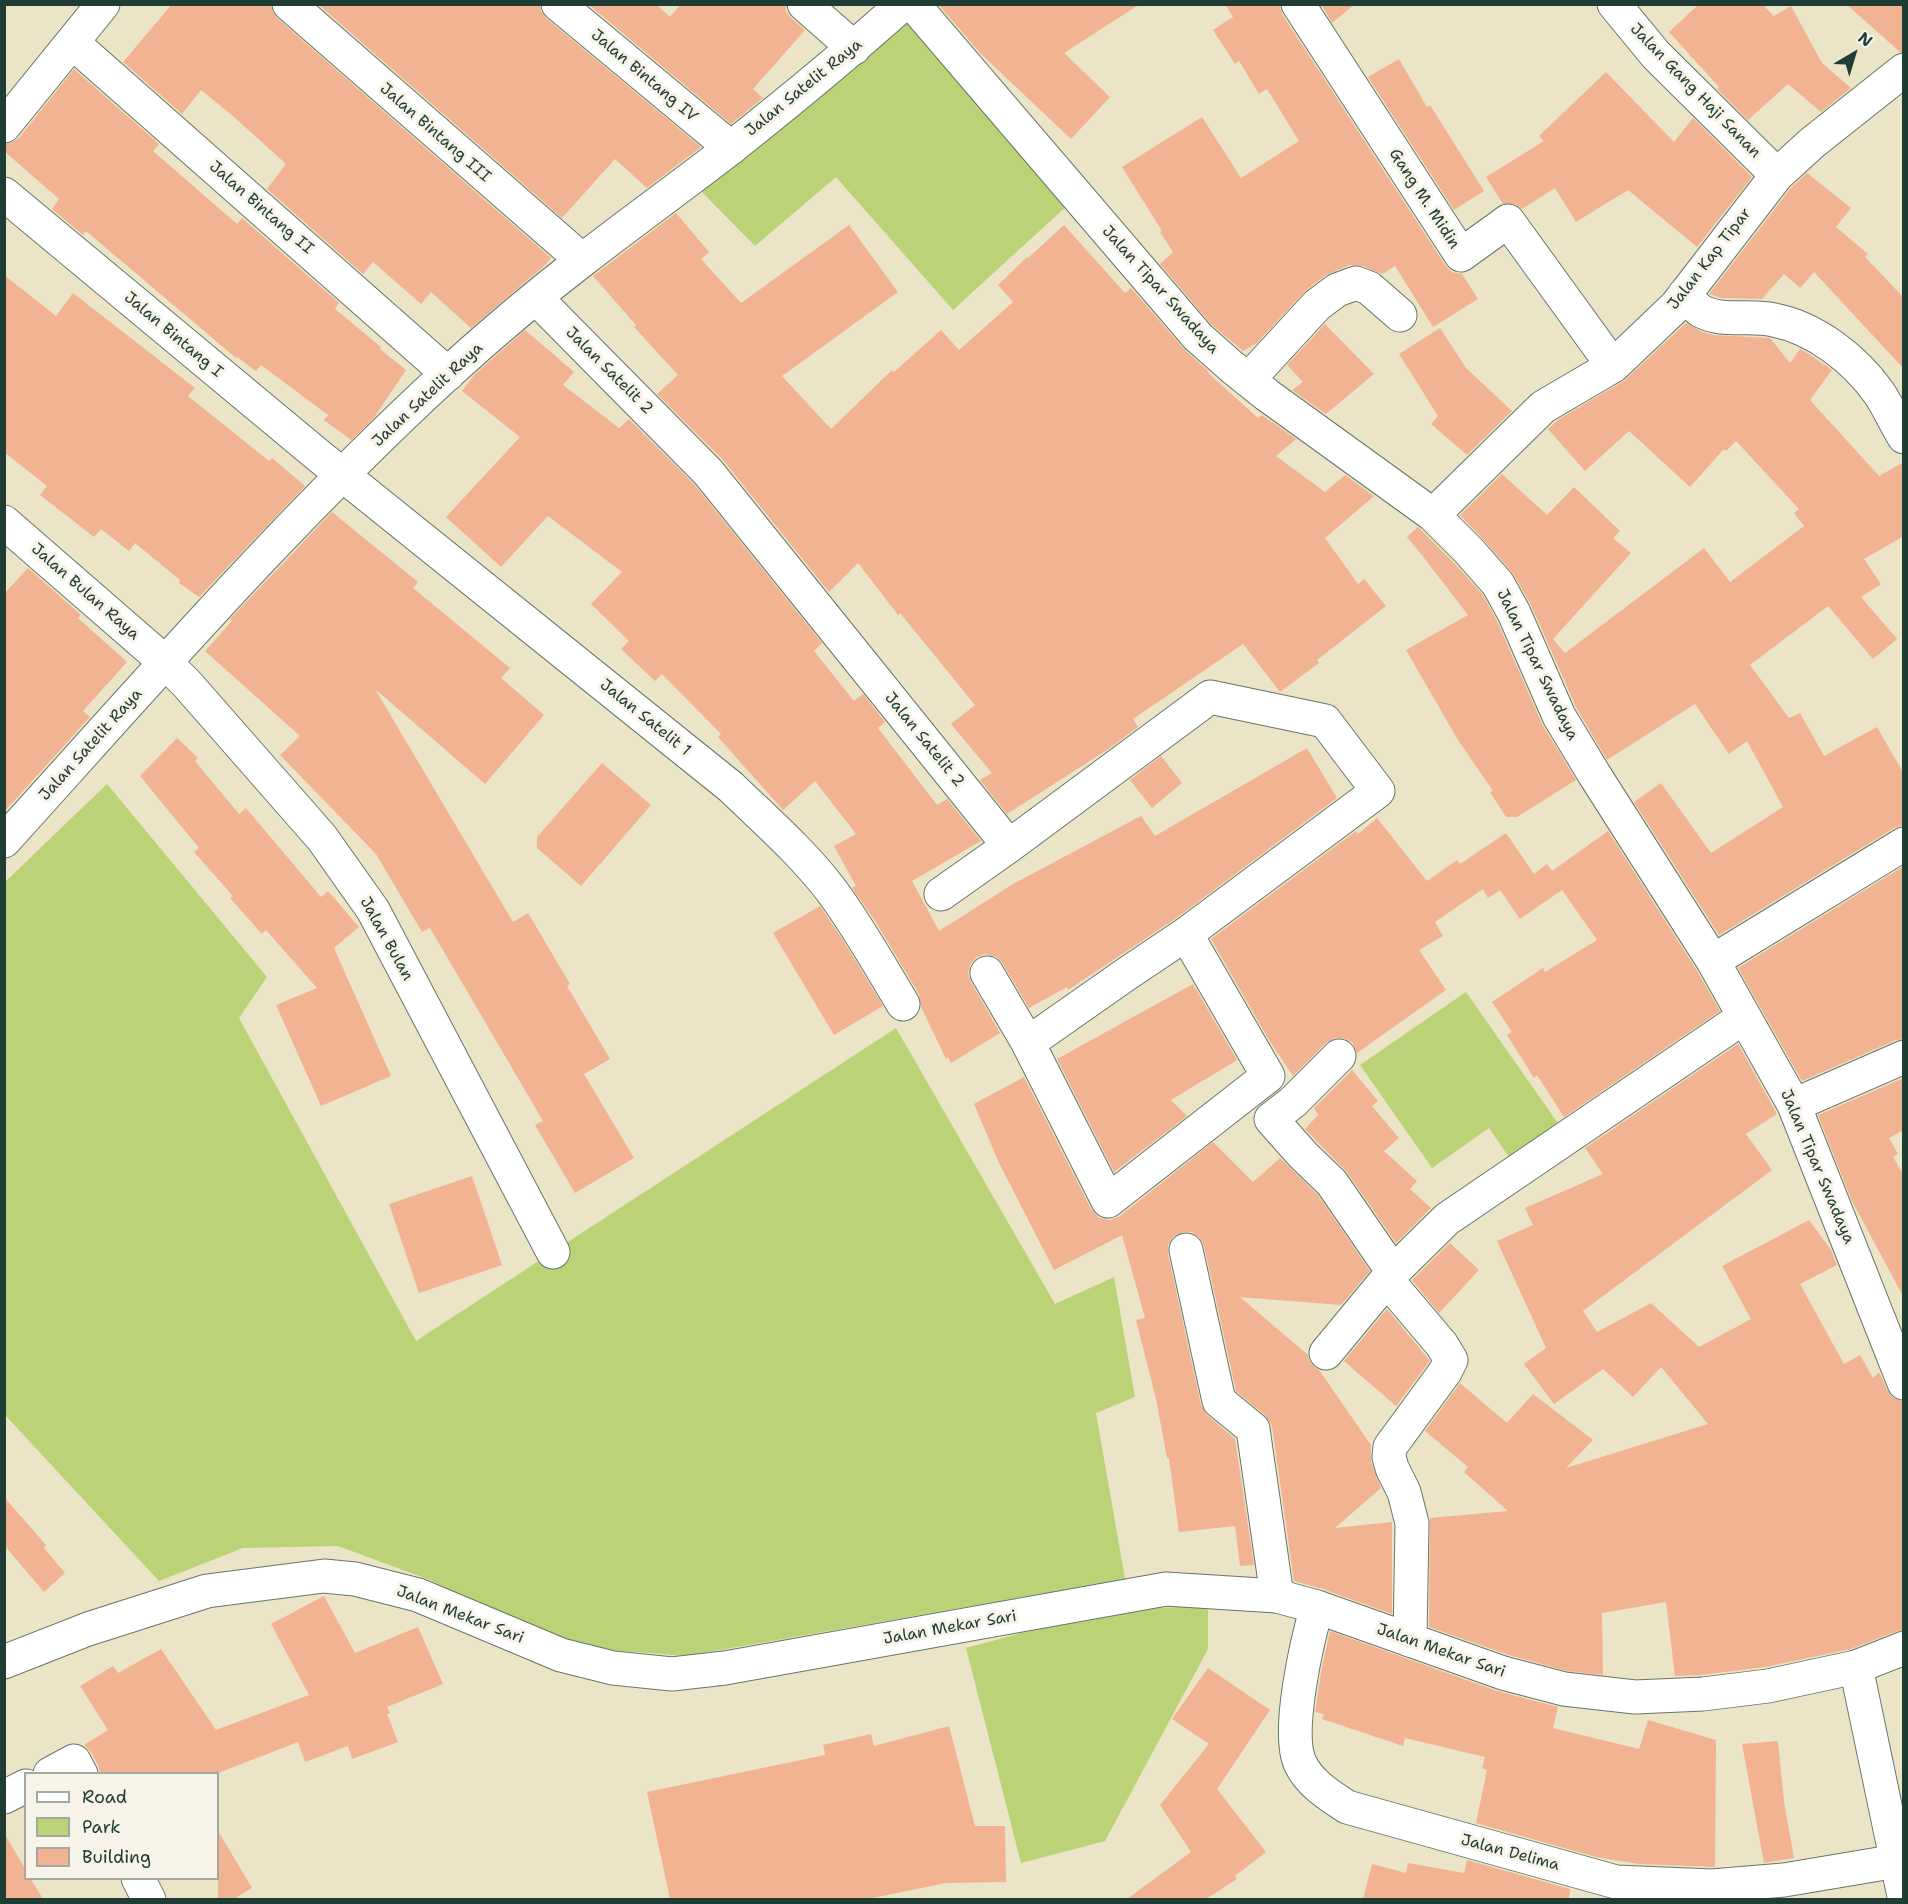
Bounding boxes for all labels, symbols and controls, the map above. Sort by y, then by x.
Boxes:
street label: Jalan Gang Haji Sanan [1626,20,1764,162]
north arrow [1824,24,1884,84]
street label: Jalan Bintang IV [587,26,701,126]
text: N [1854,27,1877,52]
street label: Jalan Satelit Raya [742,35,866,141]
street label: Jalan Bintang III [375,79,495,187]
street label: Gang M. Midin [1384,145,1464,253]
street label: Jalan Bintang II [205,157,317,259]
street label: Jalan Kap Tipar [1664,204,1756,314]
street label: Jalan Tipar Swadaya [1097,222,1223,358]
street label: Jalan Bintang I [120,288,226,382]
street label: Jalan Satelit 2 [561,323,657,419]
street label: Jalan Satelit Raya [369,339,487,451]
street label: Jalan Bulan Raya [27,540,143,644]
street label: Jalan Tipar Swadaya [1492,586,1582,744]
street label: Jalan Satelit 1 [596,675,694,761]
street label: Jalan Satelit Raya [36,685,146,805]
street label: Jalan Satelit 2 [880,689,968,791]
street label: Jalan Bulan [355,894,417,984]
street label: Jalan Tipar Swadaya [1776,1087,1858,1247]
street label: Jalan Mekar Sari [394,1582,526,1648]
street label: Jalan Mekar Sari [882,1607,1018,1649]
street label: Jalan Mekar Sari [1374,1620,1508,1682]
legend [24,1772,219,1880]
text: Road [82,1785,127,1809]
text: Park [82,1815,121,1839]
street label: Jalan Delima [1459,1831,1561,1875]
text: Building [82,1845,151,1869]

